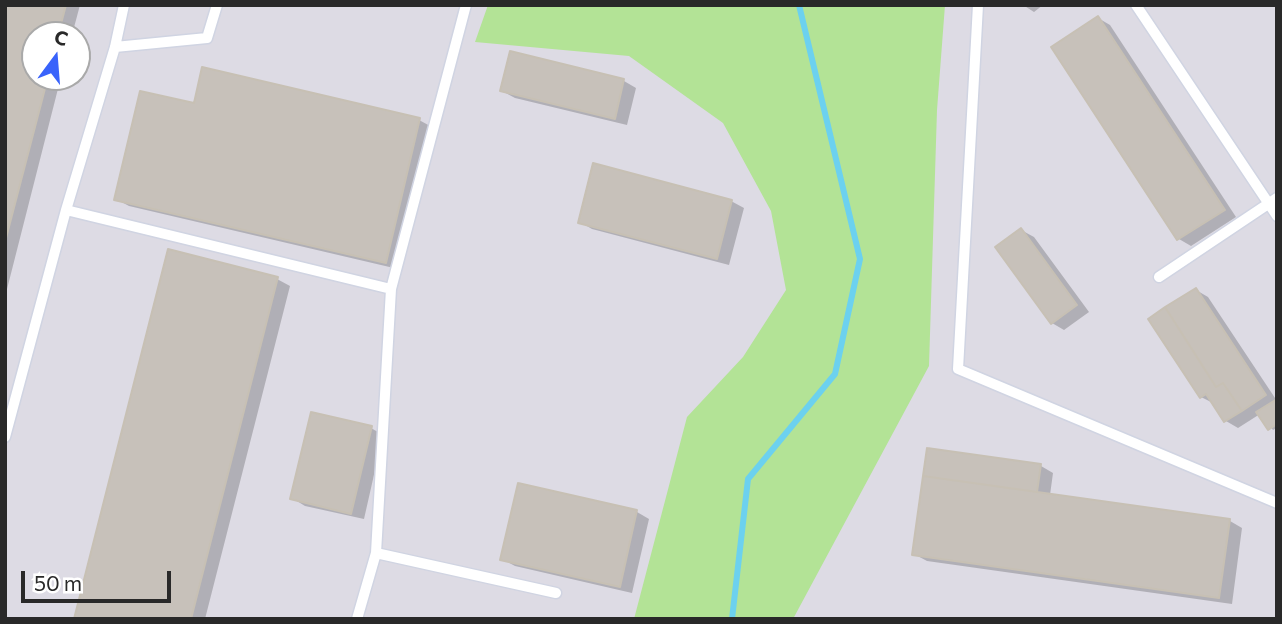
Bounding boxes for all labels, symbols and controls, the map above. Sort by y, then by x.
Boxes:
north arrow [21,21,91,91]
text: С [52,24,71,50]
scale bar [24,558,175,602]
text: 50 m [34,570,82,595]

